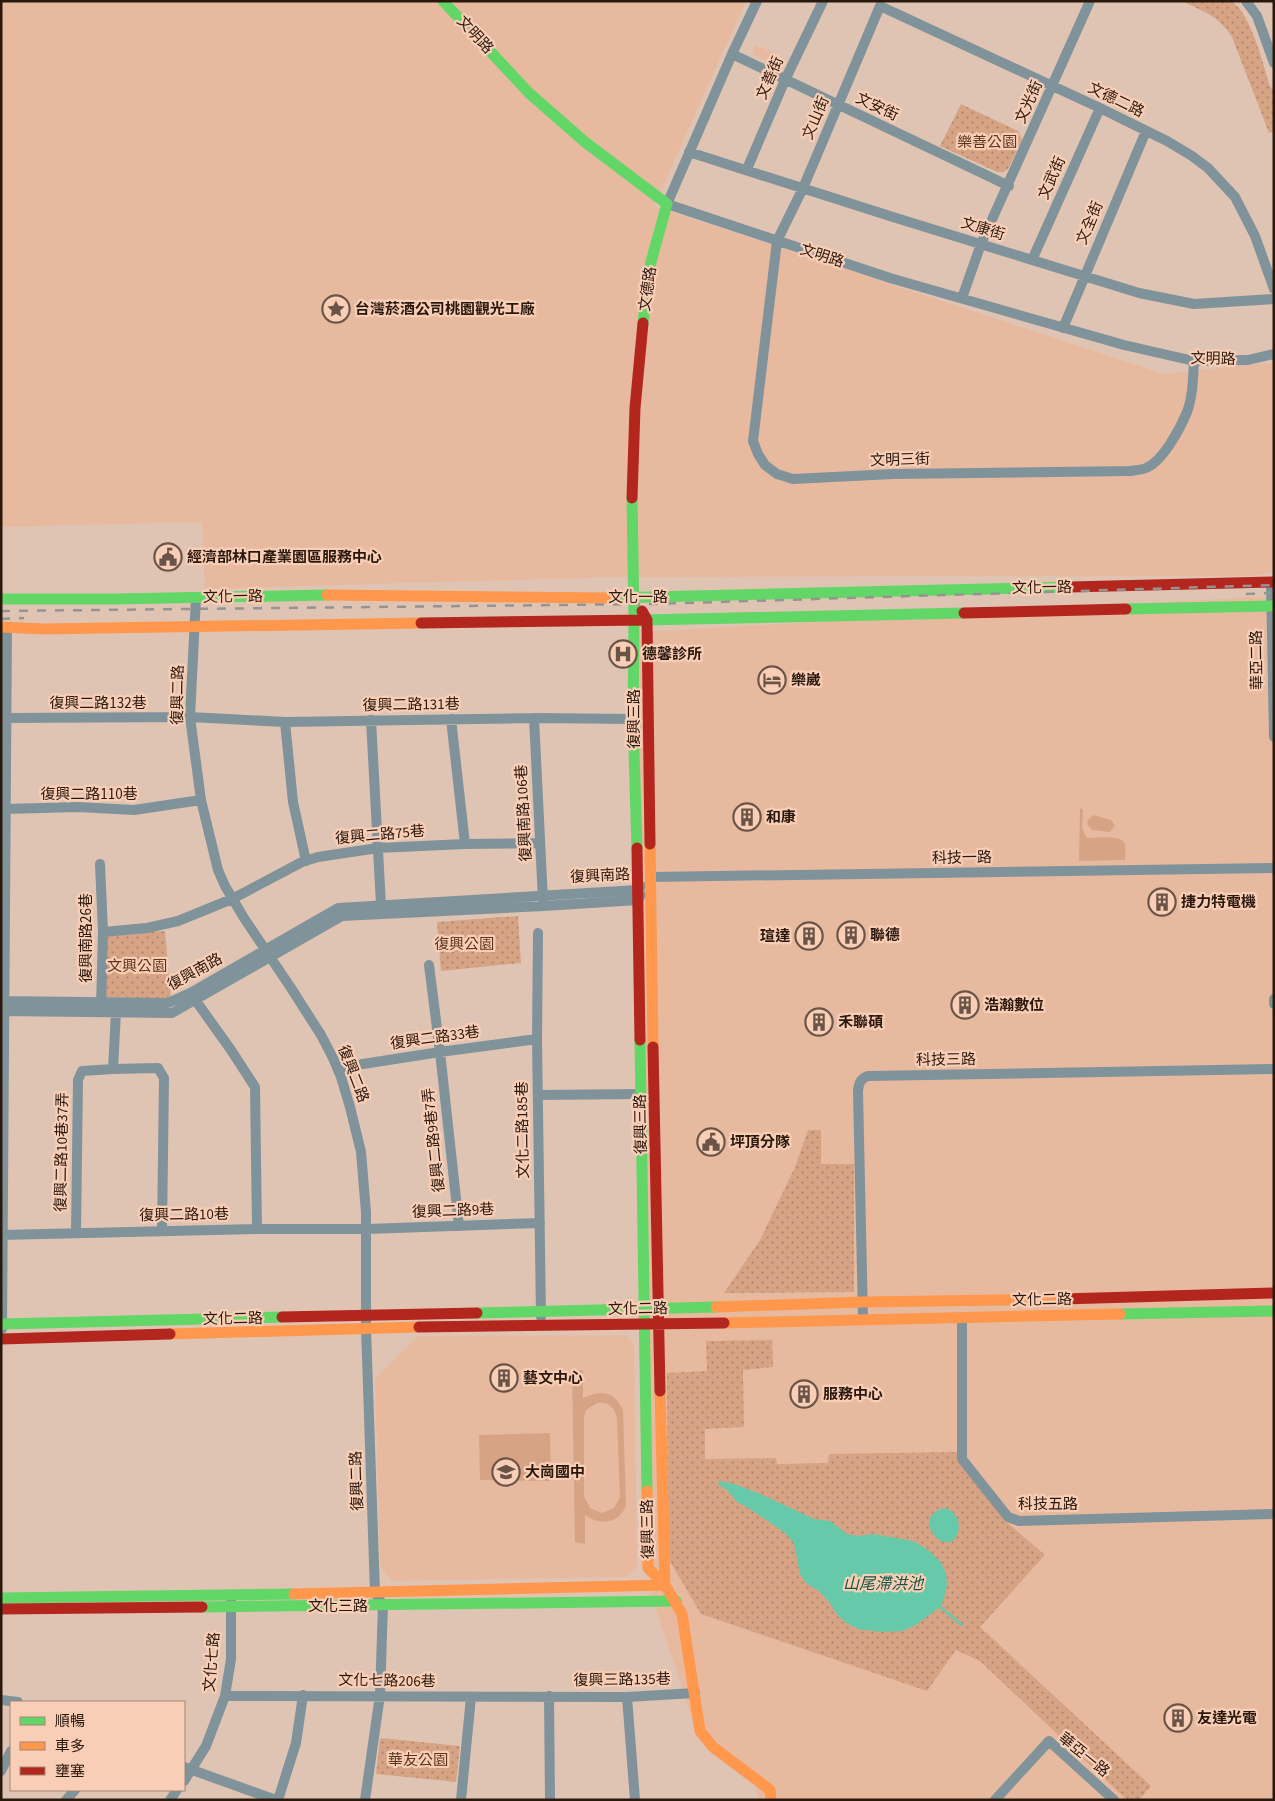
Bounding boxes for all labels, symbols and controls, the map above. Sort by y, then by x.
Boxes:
street label: 文明路 [452,11,498,59]
street label: 文善街 [751,53,789,103]
street label: 文光街 [1010,77,1048,127]
street label: 文德二路 [1084,77,1148,123]
street label: 文安街 [852,88,902,126]
street label: 文山街 [798,93,834,143]
park label: 樂善公園 [957,132,1017,153]
street label: 文武街 [1033,153,1071,203]
street label: 文全街 [1072,198,1108,248]
street label: 文康街 [958,212,1008,246]
street label: 文明路 [797,239,847,273]
street label: 文德路 [634,265,662,313]
place icon: 台灣菸酒公司桃園觀光工廠 [321,294,351,324]
place label: 台灣菸酒公司桃園觀光工廠 [355,299,535,320]
street label: 文明路 [1190,348,1236,370]
street label: 文明三街 [870,448,930,472]
public building icon: 經濟部林口產業園區服務中心 [153,542,183,572]
place label: 經濟部林口產業園區服務中心 [187,547,382,568]
street label: 文化一路 [1012,577,1072,599]
street label: 文化一路 [203,586,263,608]
street label: 文化一路 [608,587,668,608]
street label: 華亞二路 [1246,630,1268,690]
hospital icon: 德馨診所 [608,639,638,669]
place label: 德馨診所 [642,644,702,665]
street label: 復興二路 [167,665,189,725]
hotel icon: 樂崴 [757,665,787,695]
place label: 樂崴 [791,670,821,691]
street label: 復興三路 [624,689,645,749]
street label: 復興二路132巷 [49,693,147,714]
street label: 復興二路131巷 [362,694,460,716]
street label: 復興南路106巷 [511,764,537,862]
street label: 復興二路110巷 [40,784,138,805]
building icon: 和康 [732,802,762,832]
place label: 和康 [766,807,796,828]
street label: 復興二路75巷 [334,821,426,849]
street label: 科技一路 [932,847,992,869]
street label: 復興南路 [569,864,631,888]
building icon: 捷力特電機 [1147,887,1177,917]
place label: 捷力特電機 [1181,892,1256,913]
street label: 復興南路26巷 [76,893,97,983]
building icon: 聯德 [836,920,866,950]
building icon: 瑄達 [794,921,824,951]
place label: 聯德 [870,925,900,946]
place label: 瑄達 [760,926,791,947]
park label: 復興公園 [434,934,494,955]
street label: 復興南路 [164,948,226,996]
park label: 文興公園 [107,956,167,977]
building icon: 浩瀚數位 [950,990,980,1020]
place label: 浩瀚數位 [984,995,1044,1016]
building icon: 禾聯碩 [804,1007,834,1037]
place label: 禾聯碩 [838,1012,883,1033]
street label: 復興二路33巷 [389,1021,481,1055]
street label: 復興二路 [332,1042,374,1106]
street label: 科技三路 [916,1049,976,1071]
street label: 文化二路185巷 [512,1081,534,1179]
street label: 復興二路9巷7弄 [418,1087,450,1193]
street label: 復興二路10巷37弄 [50,1092,74,1212]
street label: 復興三路 [630,1094,652,1154]
public building icon: 坪頂分隊 [696,1127,726,1157]
place label: 坪頂分隊 [730,1132,790,1153]
street label: 復興二路9巷 [411,1199,495,1223]
street label: 復興二路10巷 [139,1204,229,1226]
street label: 文化二路 [1012,1289,1072,1311]
street label: 文化二路 [608,1298,668,1320]
street label: 文化二路 [203,1308,263,1330]
building icon: 藝文中心 [489,1363,519,1393]
place label: 藝文中心 [523,1368,583,1389]
building icon: 服務中心 [789,1379,819,1409]
place label: 服務中心 [823,1384,883,1405]
street label: 復興二路 [345,1451,369,1511]
school or university icon: 大崗國中 [491,1457,521,1487]
place label: 大崗國中 [525,1462,585,1483]
street label: 科技五路 [1018,1494,1078,1515]
street label: 復興三路 [637,1499,659,1559]
water label: 山尾滯洪池 [843,1573,925,1595]
street label: 文化三路 [308,1596,368,1617]
street label: 文化七路 [199,1631,225,1693]
street label: 復興三路135巷 [573,1669,671,1691]
street label: 文化七路206巷 [338,1670,436,1692]
legend [10,1701,185,1791]
building icon: 友達光電 [1163,1703,1193,1733]
place label: 友達光電 [1197,1708,1257,1729]
text: 順暢 [55,1711,85,1732]
street label: 華亞一路 [1054,1728,1114,1782]
text: 車多 [55,1736,85,1757]
park label: 華友公園 [388,1750,448,1771]
text: 壅塞 [55,1761,85,1782]

